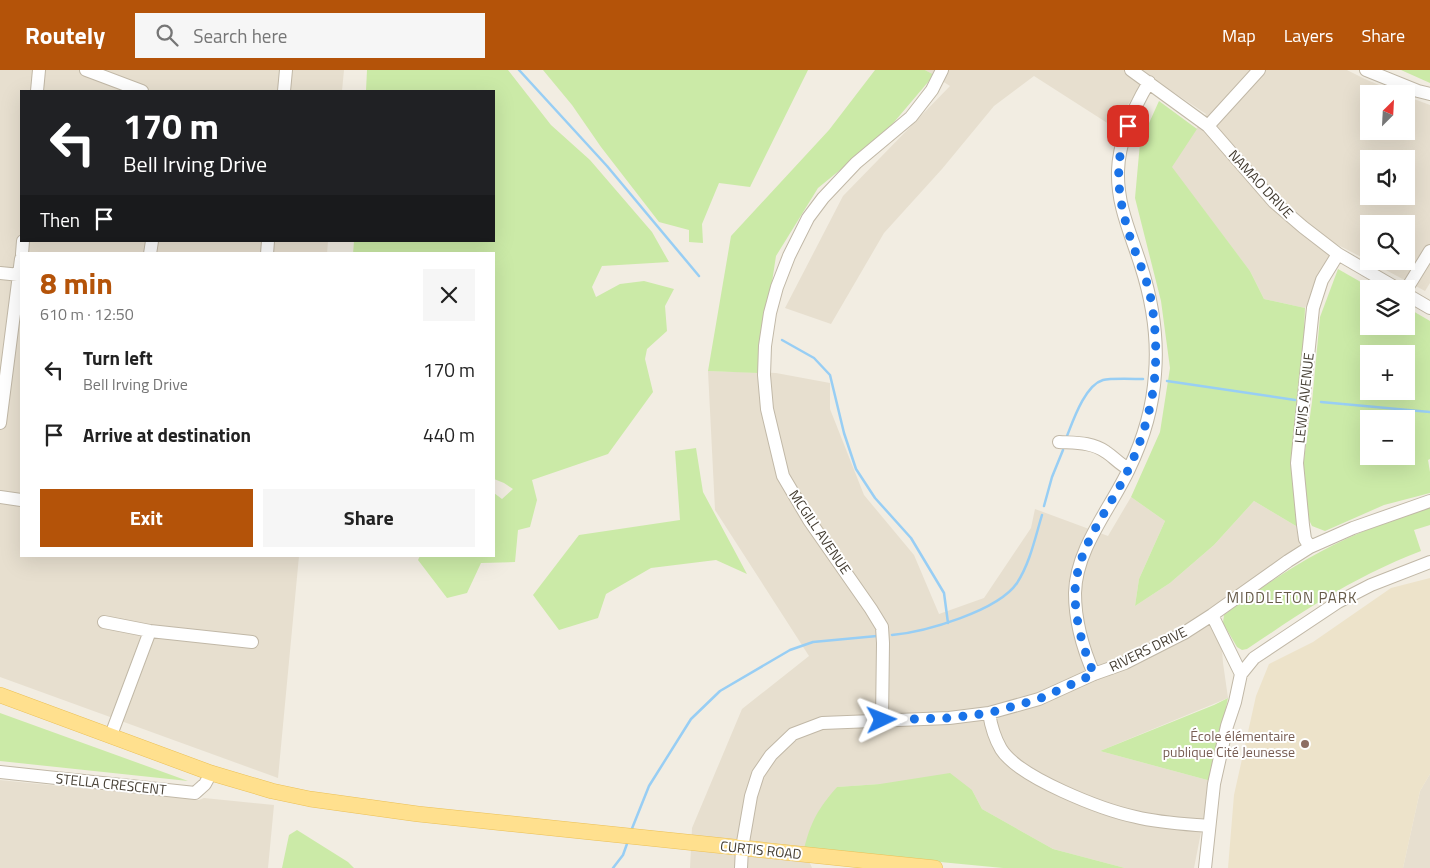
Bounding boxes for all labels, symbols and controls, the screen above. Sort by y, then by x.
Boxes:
search box [135,13,485,58]
text: Routely [25,17,105,53]
icon: search [153,21,181,49]
text: Search here [193,21,287,50]
text: Map [1222,22,1256,49]
text: Layers [1284,22,1333,49]
text: Share [1361,22,1405,49]
north arrow [1360,85,1415,140]
map controls [1360,85,1415,465]
text: 170 m [123,99,219,153]
pin [1107,105,1149,147]
icon: left [40,110,105,175]
icon: arrive [1114,112,1142,140]
street label: NAMAO DRIVE [1224,145,1299,223]
text: Bell Irving Drive [123,147,267,181]
button: sound [1360,150,1415,205]
text: Then [40,205,80,234]
icon: arrive [90,205,118,233]
button: search [1360,215,1415,270]
text: 8 min [40,260,113,306]
button: close [423,269,475,321]
button: layers [1360,280,1415,335]
text: 610 m · 12:50 [40,302,134,326]
text: Turn left [83,343,153,372]
button: + [1360,345,1415,400]
street label: LEWIS AVENUE [1288,351,1319,444]
text: 170 m [423,355,475,384]
icon: left [40,356,68,384]
text: Bell Irving Drive [83,372,188,396]
button: − [1360,410,1415,465]
text: Arrive at destination [83,420,251,449]
text: 440 m [423,420,475,449]
icon: arrive [40,421,68,449]
street label: MCGILL AVENUE [784,485,857,578]
button: Exit [40,489,253,547]
button: Share [263,489,475,547]
district label: MIDDLETON PARK [1226,586,1358,609]
street label: RIVERS DRIVE [1105,621,1190,676]
position arrow [855,693,907,745]
place label: École élémentaire publique Cité Jeunesse [1163,725,1295,762]
marker: École élémentaire publique Cité Jeunesse [1299,738,1311,750]
street label: STELLA CRESCENT [55,767,168,800]
street label: CURTIS ROAD [719,835,803,864]

